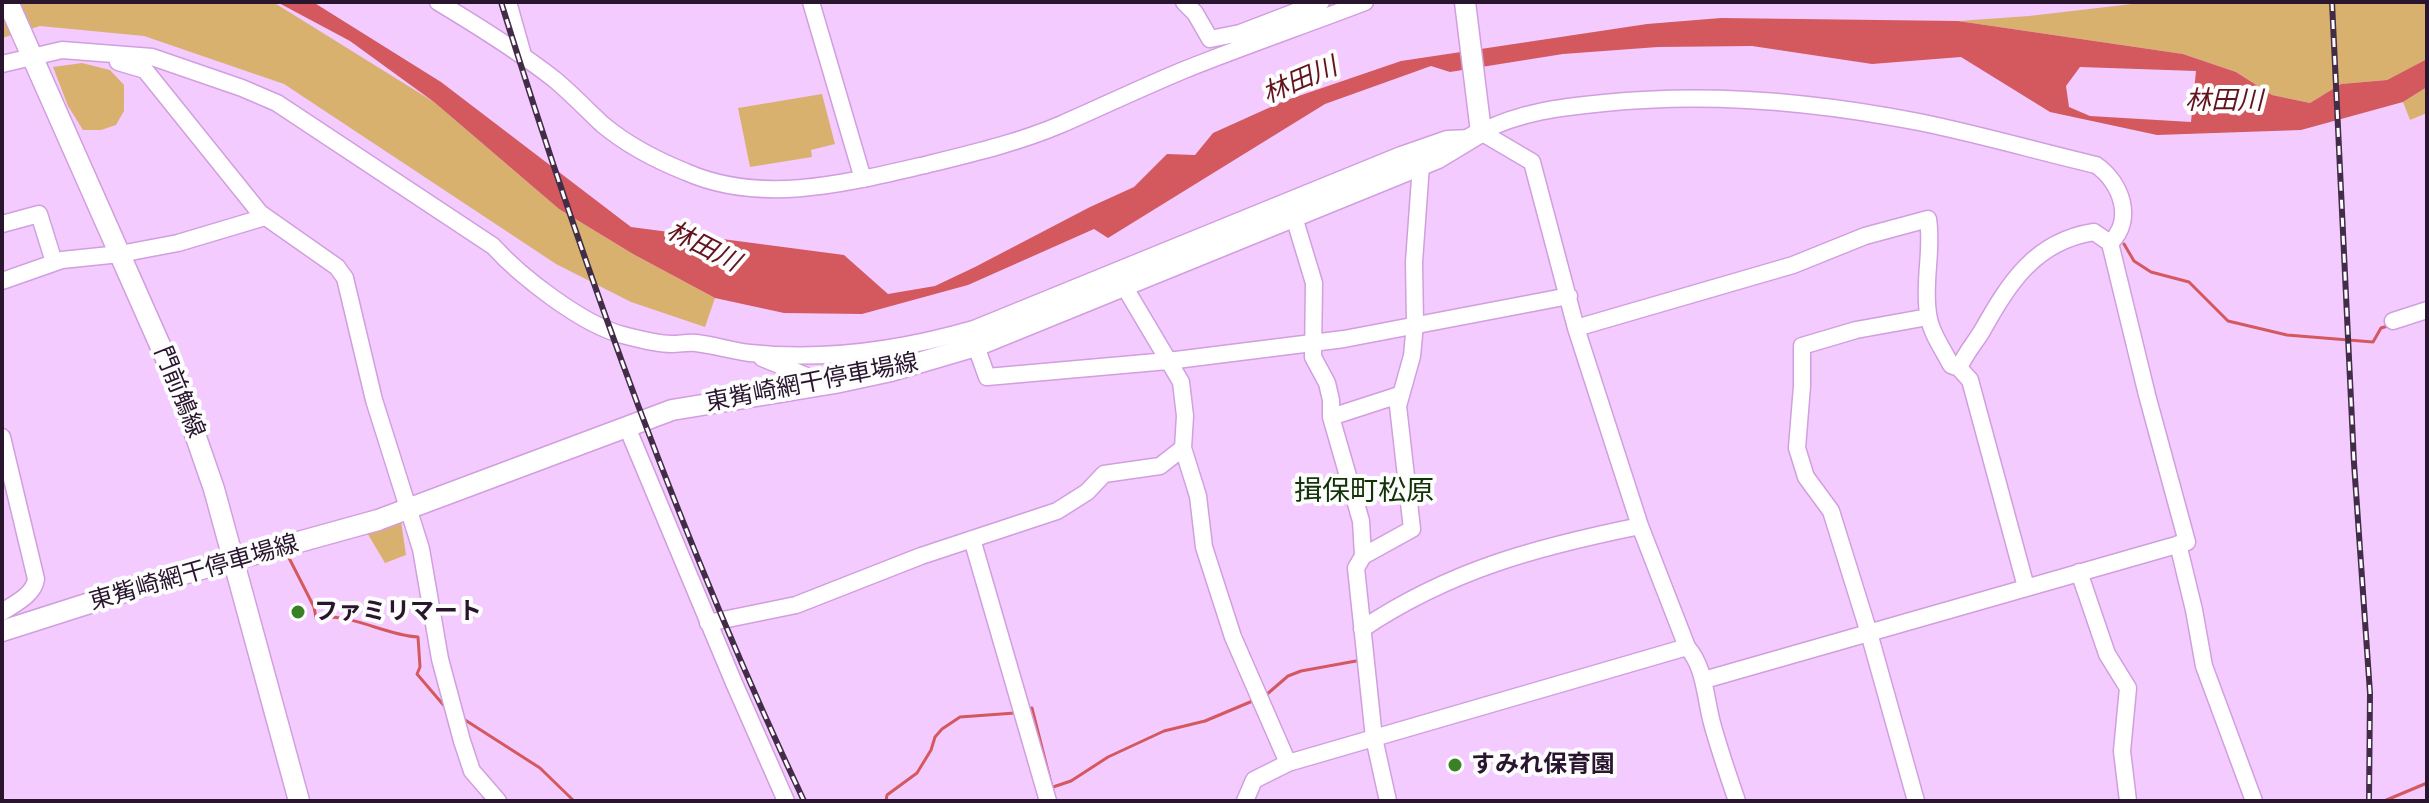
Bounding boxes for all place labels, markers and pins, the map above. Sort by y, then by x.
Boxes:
place label: ファミリマート [314,598,482,626]
marker: ファミリマート [289,603,307,621]
place label: すみれ保育園 [1471,751,1615,779]
marker: すみれ保育園 [1446,756,1464,774]

